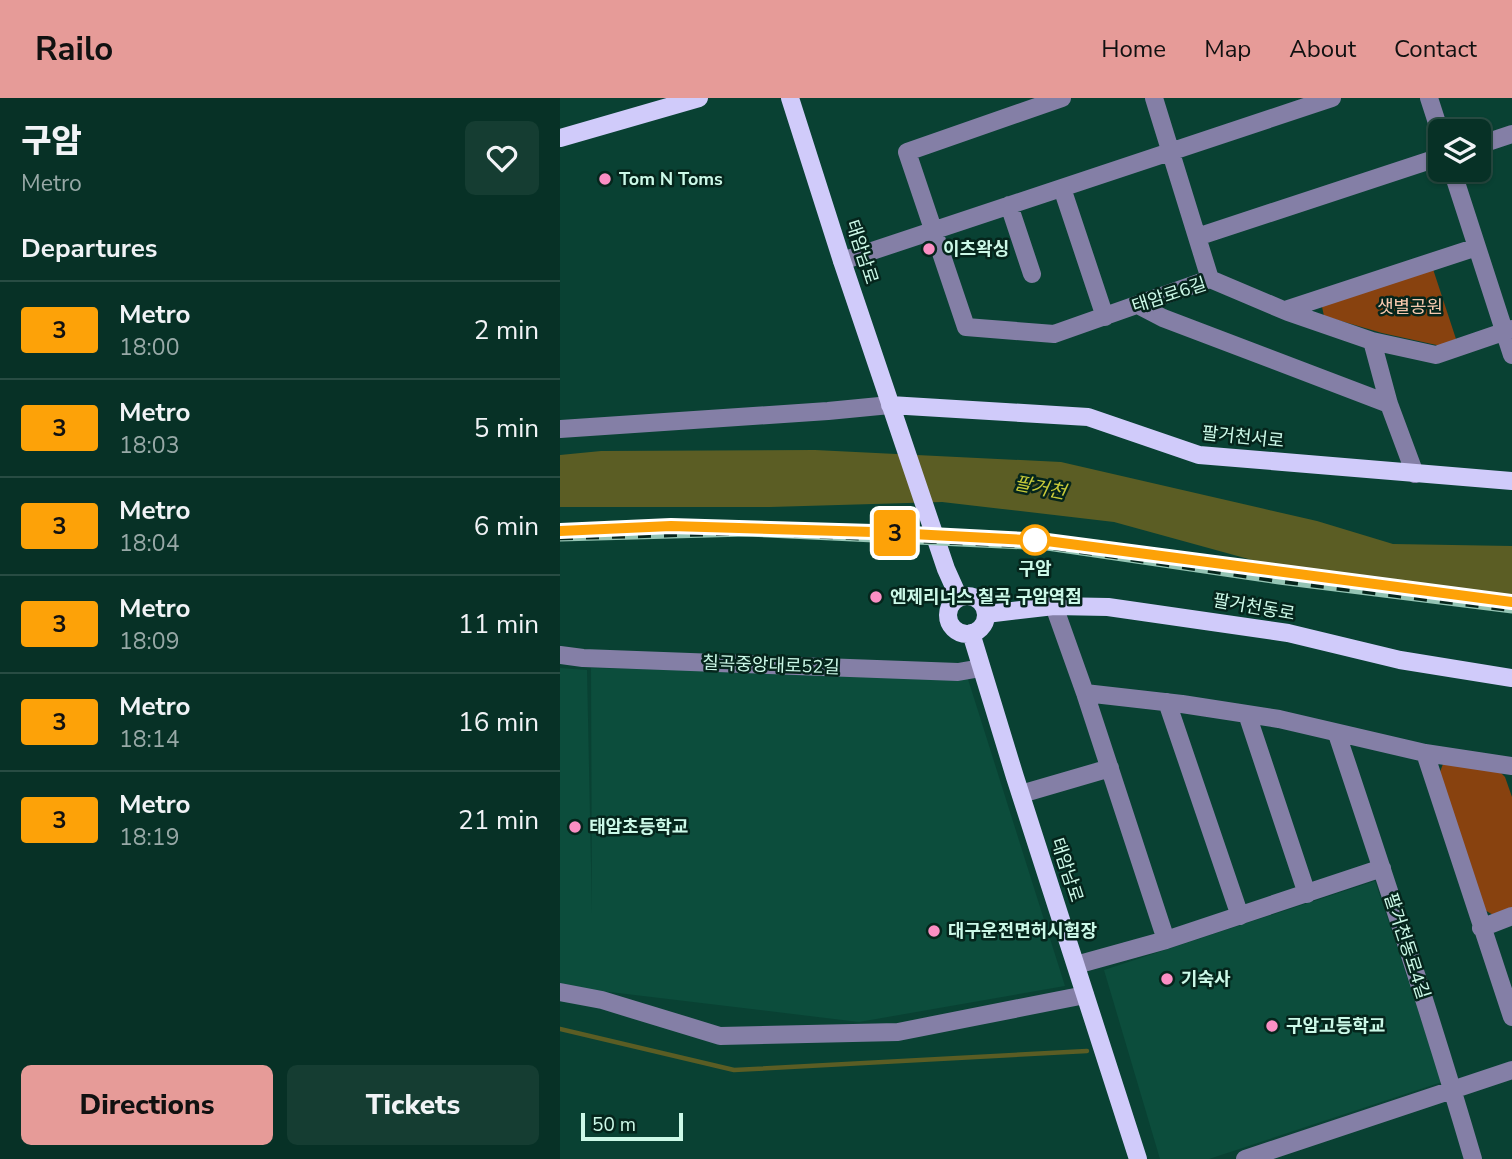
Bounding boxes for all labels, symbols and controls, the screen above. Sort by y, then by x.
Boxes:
text: Railo [35,27,113,72]
text: Home [1101,33,1166,65]
text: Map [1204,33,1251,65]
text: About [1289,33,1356,65]
text: Contact [1394,33,1477,65]
text: 구암 [21,119,82,164]
map controls [1428,119,1491,182]
button: layers [1428,119,1491,182]
button: heart [465,121,539,195]
place label: Tom N Toms [619,167,723,191]
text: Metro [21,168,82,199]
marker: Tom N Toms [597,171,613,187]
street label: 태암남로 [840,217,884,287]
text: Departures [21,231,157,266]
place label: 이츠왁싱 [943,237,1009,261]
marker: 이츠왁싱 [921,241,937,257]
street label: 태암로6길 [1129,272,1209,318]
park label: 샛별공원 [1377,295,1443,319]
text: Metro [119,297,191,332]
text: 2 min [474,313,539,348]
text: 3 [52,314,67,346]
text: 18:00 [119,332,179,363]
text: Metro [119,395,191,430]
text: 5 min [474,411,539,446]
text: 3 [52,412,67,444]
street label: 팔거천서로 [1201,421,1285,453]
text: 18:03 [119,430,179,461]
water label: 팔거천 [1012,470,1070,506]
text: Metro [119,493,191,528]
text: 6 min [474,509,539,544]
text: 3 [52,510,67,542]
line badge: 3 [872,510,918,556]
text: 3 [888,517,902,549]
marker: 구암 [1020,525,1050,555]
text: 18:04 [119,528,179,559]
place label: 구암 [1018,557,1052,581]
place label: 엔제리너스 칠곡 구암역점 [890,585,1082,609]
street label: 팔거천동로 [1211,588,1297,626]
marker: 엔제리너스 칠곡 구암역점 [868,589,884,605]
text: Metro [119,591,191,626]
text: 11 min [458,607,539,642]
text: 3 [52,608,67,640]
text: 18:09 [119,626,179,657]
street label: 칠곡중앙대로52길 [702,651,840,679]
text: Metro [119,689,191,724]
text: 16 min [458,705,539,740]
text: 3 [52,706,67,738]
text: 18:14 [119,724,179,755]
text: Metro [119,787,191,822]
text: 21 min [458,803,539,838]
text: 3 [52,804,67,836]
place label: 태암초등학교 [589,815,688,839]
marker: 태암초등학교 [567,819,583,835]
text: 18:19 [119,822,179,853]
street label: 태암남로 [1045,835,1089,905]
street label: 팔거천동로4길 [1379,890,1435,1002]
place label: 대구운전면허시험장 [948,919,1097,943]
marker: 대구운전면허시험장 [926,923,942,939]
place label: 기숙사 [1181,967,1231,991]
marker: 기숙사 [1159,971,1175,987]
place label: 구암고등학교 [1286,1014,1385,1038]
marker: 구암고등학교 [1264,1018,1280,1034]
button: Directions [21,1065,273,1145]
button: Tickets [287,1065,539,1145]
scale bar [581,1110,682,1142]
text: 50 m [592,1112,636,1138]

